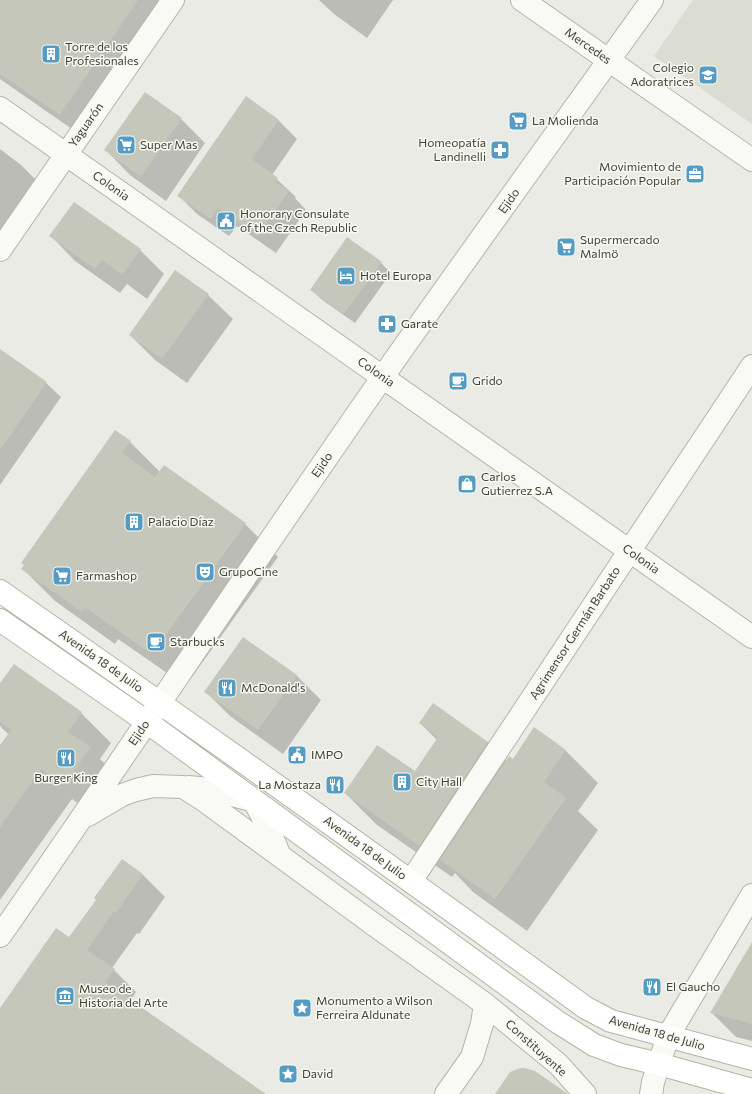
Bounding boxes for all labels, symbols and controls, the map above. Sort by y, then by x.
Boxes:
street label: Mercedes [563,24,614,66]
place label: Torre de los Profesionales [65,39,139,67]
building icon: Torre de los Profesionales [40,43,62,65]
place label: Colegio Adoratrices [630,60,694,88]
school or university icon: Colegio Adoratrices [697,64,719,86]
street label: Yaguarón [65,100,106,149]
supermarket icon: La Molienda [507,110,529,132]
place label: La Molienda [532,113,599,127]
supermarket icon: Super Mas [115,134,137,156]
place label: Homeopatía Landinelli [418,135,486,163]
place label: Super Mas [140,137,197,151]
pharmacy icon: Homeopatía Landinelli [489,139,511,161]
place label: Movimiento de Participación Popular [564,159,681,187]
office icon: Movimiento de Participación Popular [684,163,706,185]
street label: Colonia [90,167,133,203]
street label: Ejido [495,185,522,216]
place label: Honorary Consulate of the Czech Republic [240,206,357,234]
public building icon: Honorary Consulate of the Czech Republic [215,210,237,232]
place label: Supermercado Malmö [580,232,660,260]
supermarket icon: Supermercado Malmö [555,236,577,258]
hotel icon: Hotel Europa [335,265,357,287]
place label: Hotel Europa [360,268,432,282]
pharmacy icon: Garate [376,313,398,335]
place label: Garate [401,316,438,330]
street label: Colonia [355,353,398,389]
cafe icon: Grido [447,370,469,392]
place label: Grido [472,373,503,387]
street label: Ejido [308,449,335,480]
place label: Carlos Gutierrez S.A [481,469,553,497]
shop icon: Carlos Gutierrez S.A [456,473,478,495]
building icon: Palacio Díaz [123,511,145,533]
place label: Palacio Díaz [148,514,214,528]
street label: Colonia [620,540,663,576]
theatre icon: GrupoCine [194,561,216,583]
street label: Agrimensor Germán Barbato [526,563,622,702]
place label: GrupoCine [219,564,278,578]
supermarket icon: Farmashop [51,565,73,587]
place label: Farmashop [76,568,137,582]
street label: Avenida 18 de Julio [56,626,146,695]
cafe icon: Starbucks [145,631,167,653]
place label: Starbucks [170,634,225,648]
restaurant icon: McDonald's [216,677,238,699]
place label: McDonald's [241,680,305,694]
street label: Ejido [125,717,152,748]
public building icon: IMPO [286,744,308,766]
restaurant icon: Burger King [55,747,77,769]
place label: IMPO [311,747,343,761]
place label: Burger King [34,770,98,784]
building icon: City Hall [391,771,413,793]
restaurant icon: La Mostaza [324,774,346,796]
place label: City Hall [416,774,462,788]
place label: La Mostaza [258,777,321,791]
street label: Avenida 18 de Julio [321,812,410,883]
restaurant icon: El Gaucho [641,976,663,998]
place label: El Gaucho [666,979,720,993]
place label: Museo de Historia del Arte [79,981,168,1009]
museum icon: Museo de Historia del Arte [54,985,76,1007]
place label: Monumento a Wilson Ferreira Aldunate [316,993,433,1021]
place icon: Monumento a Wilson Ferreira Aldunate [291,997,313,1019]
street label: Avenida 18 de Julio [607,1012,707,1053]
street label: Constituyente [503,1016,570,1078]
place icon: David [277,1063,299,1085]
place label: David [302,1066,333,1080]

